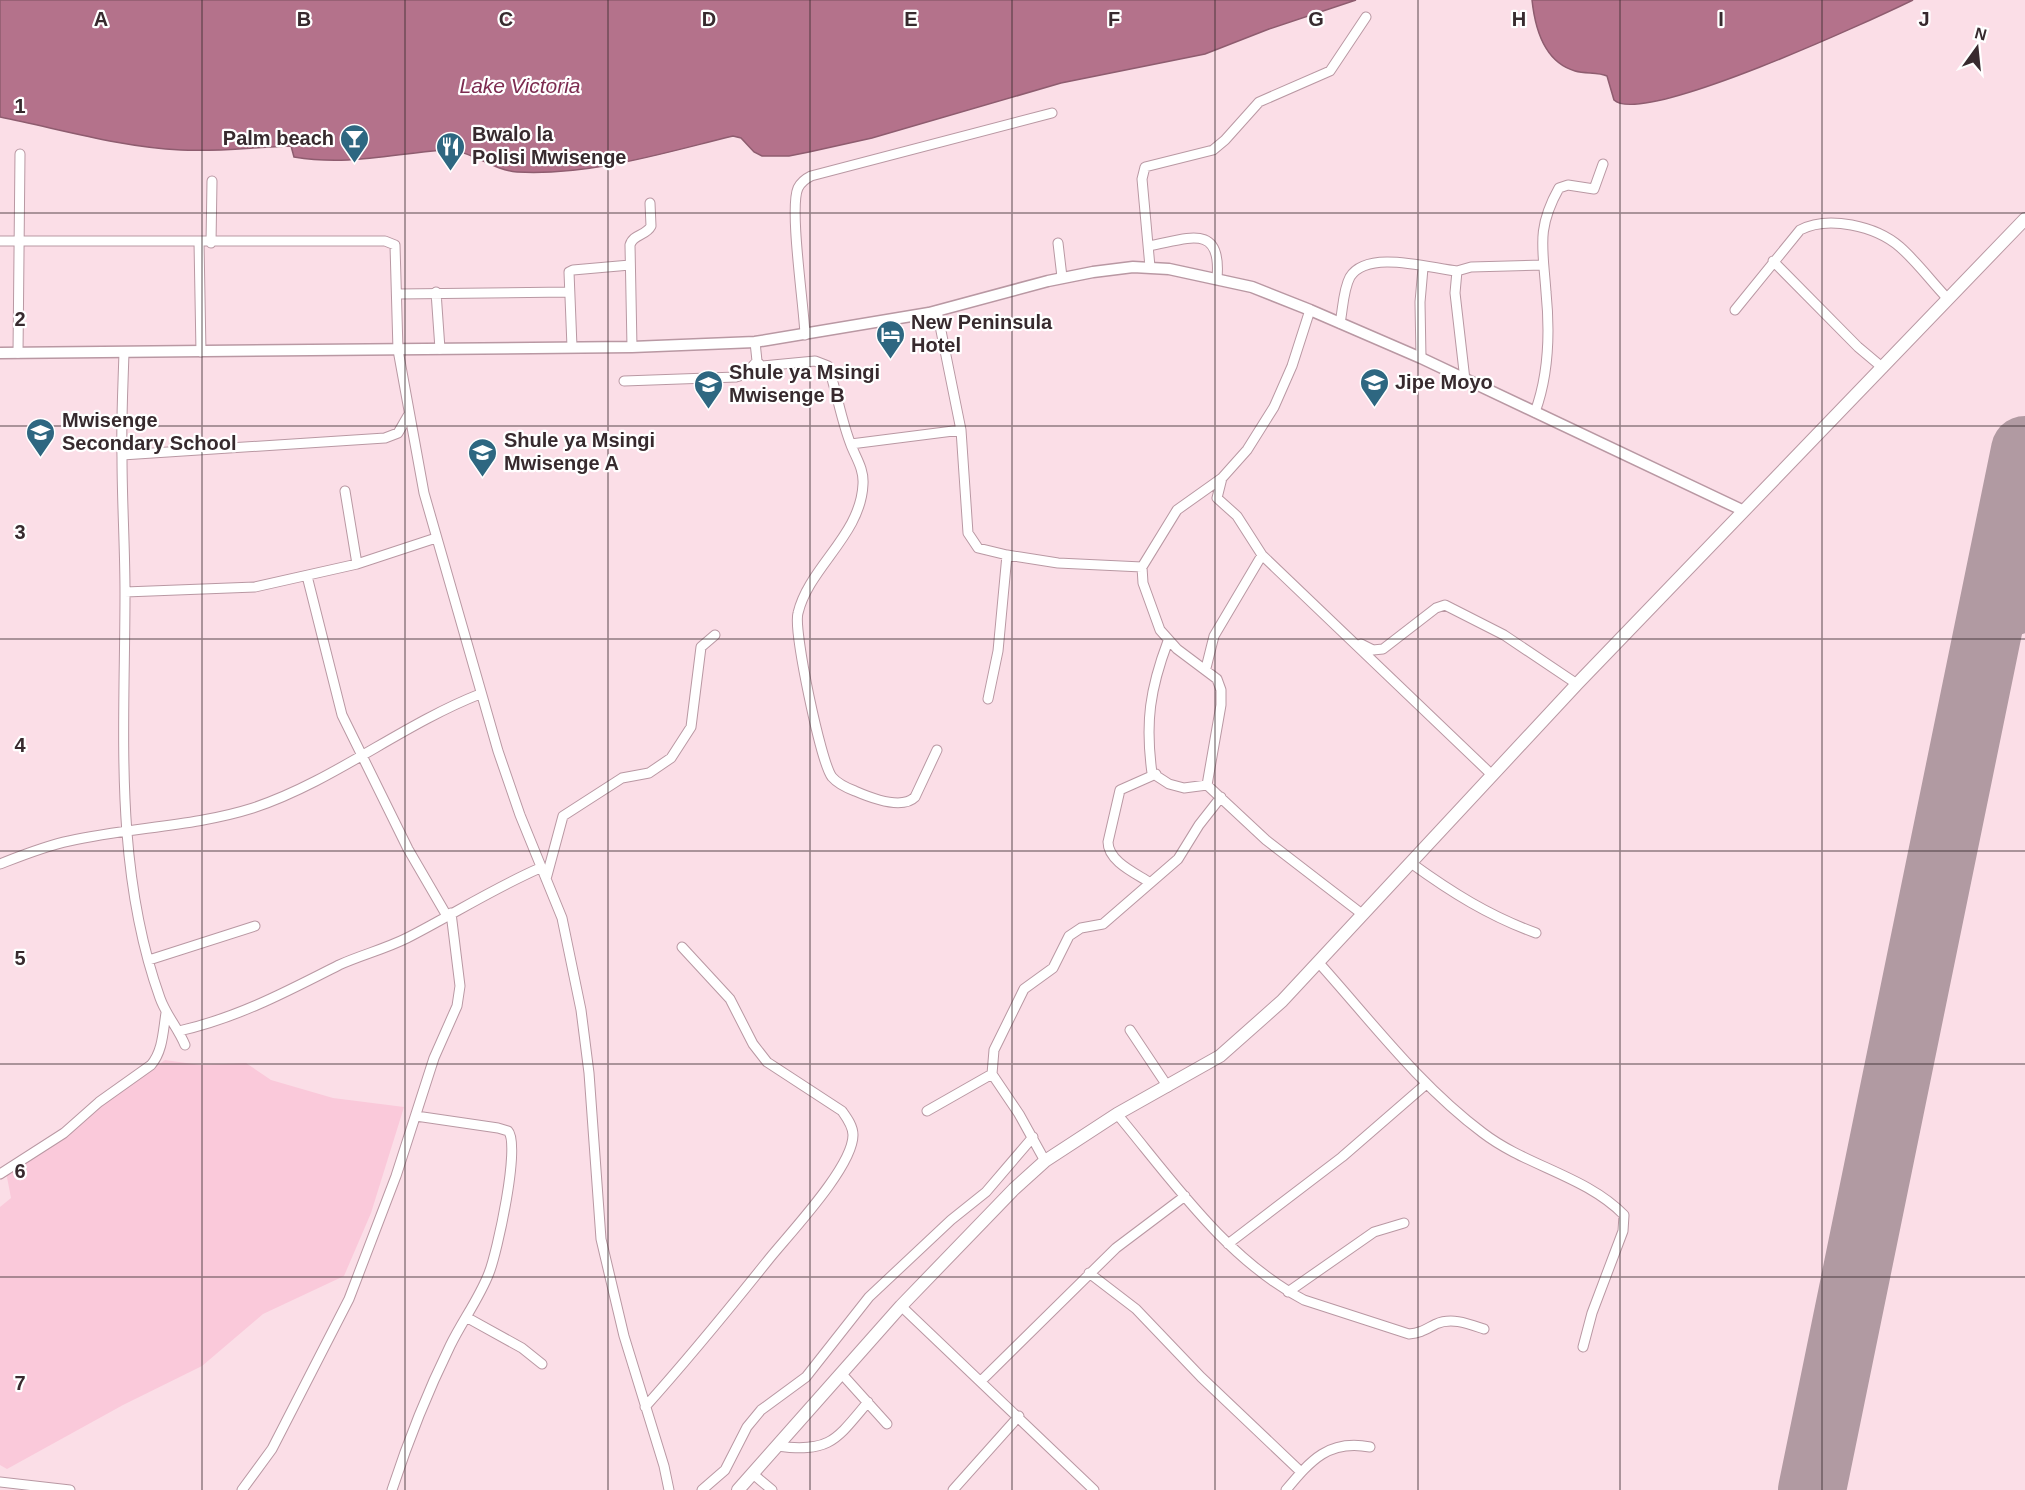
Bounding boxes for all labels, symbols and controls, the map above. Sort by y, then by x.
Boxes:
text: A [94,8,108,30]
text: B [297,8,311,30]
text: C [499,8,513,30]
text: D [702,8,716,30]
text: E [904,8,918,30]
text: F [1108,8,1120,30]
text: G [1308,8,1324,30]
text: H [1512,8,1526,30]
text: I [1718,8,1724,30]
text: J [1918,8,1930,30]
north arrow [1947,18,2007,78]
text: N [1973,24,1989,44]
water label: Lake Victoria [459,74,581,97]
text: 1 [14,95,26,117]
bar icon: Palm beach [339,122,371,164]
place label: Bwalo la Polisi Mwisenge [472,123,626,168]
place label: Palm beach [223,127,334,149]
restaurant icon: Bwalo la Polisi Mwisenge [435,130,467,172]
text: 2 [14,308,26,330]
place label: New Peninsula Hotel [911,311,1053,356]
hotel icon: New Peninsula Hotel [874,318,906,360]
place label: Shule ya Msingi Mwisenge B [729,361,880,406]
school or university icon: Jipe Moyo [1358,366,1390,408]
school or university icon: Shule ya Msingi Mwisenge B [692,368,724,410]
place label: Jipe Moyo [1395,371,1493,393]
place label: Mwisenge Secondary School [62,409,237,454]
school or university icon: Mwisenge Secondary School [25,416,57,458]
place label: Shule ya Msingi Mwisenge A [504,429,655,474]
school or university icon: Shule ya Msingi Mwisenge A [467,436,499,478]
text: 3 [14,521,26,543]
text: 4 [14,734,26,756]
text: 5 [14,947,26,969]
text: 6 [14,1160,26,1182]
text: 7 [14,1372,26,1394]

